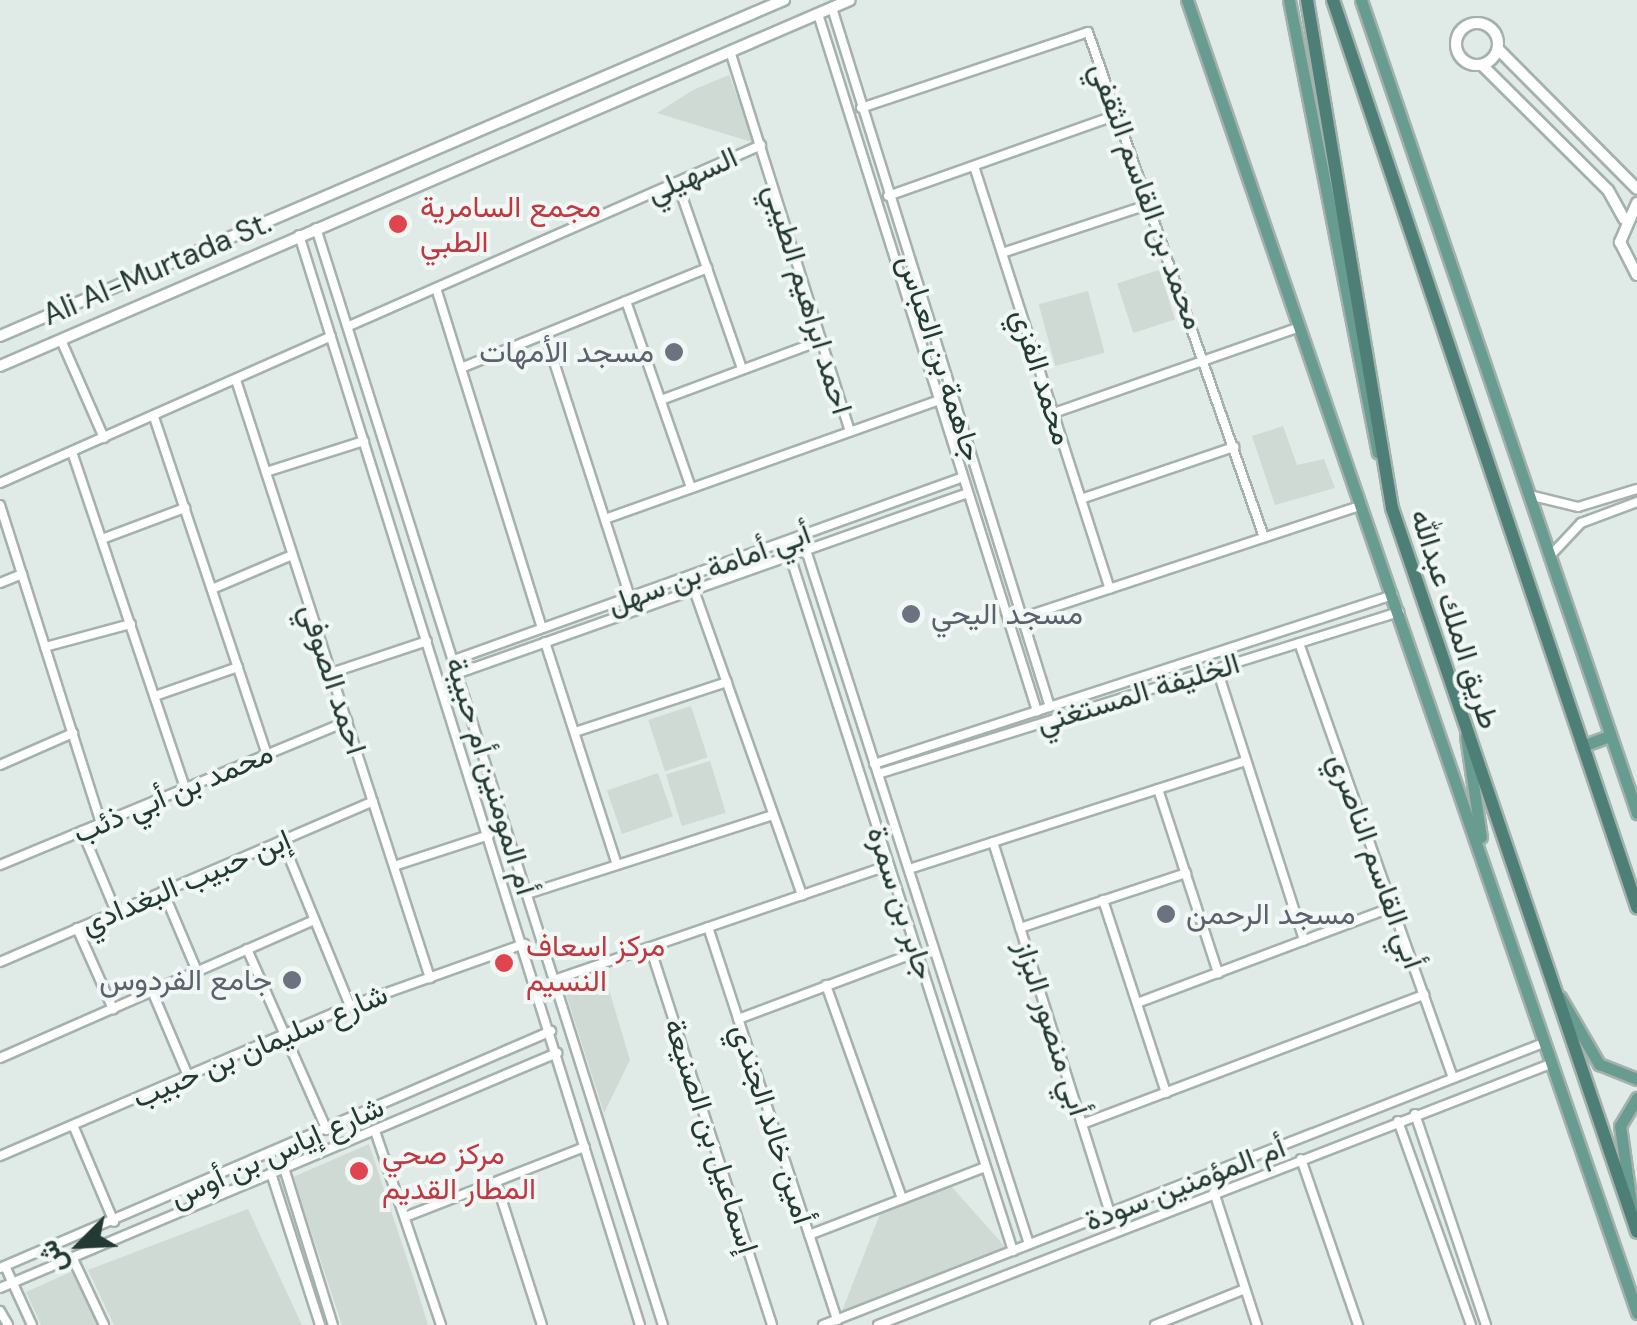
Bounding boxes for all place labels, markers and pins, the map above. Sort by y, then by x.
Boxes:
place label: مجمع السامرية الطبي [420,189,601,260]
marker: مجمع السامرية الطبي [385,211,411,237]
place label: مسجد الأمهات [479,334,654,370]
marker: مسجد الأمهات [663,341,685,363]
place label: مسجد اليحي [931,596,1083,632]
marker: مسجد اليحي [900,603,922,625]
place label: مسجد الرحمن [1186,896,1355,932]
marker: مسجد الرحمن [1155,903,1177,925]
place label: مركز اسعاف النسيم [526,928,665,998]
marker: مركز اسعاف النسيم [491,950,517,976]
place label: جامع الفردوس [99,962,272,998]
marker: جامع الفردوس [281,969,303,991]
place label: مركز صحي المطار القديم [382,1136,536,1206]
marker: مركز صحي المطار القديم [346,1158,372,1184]

